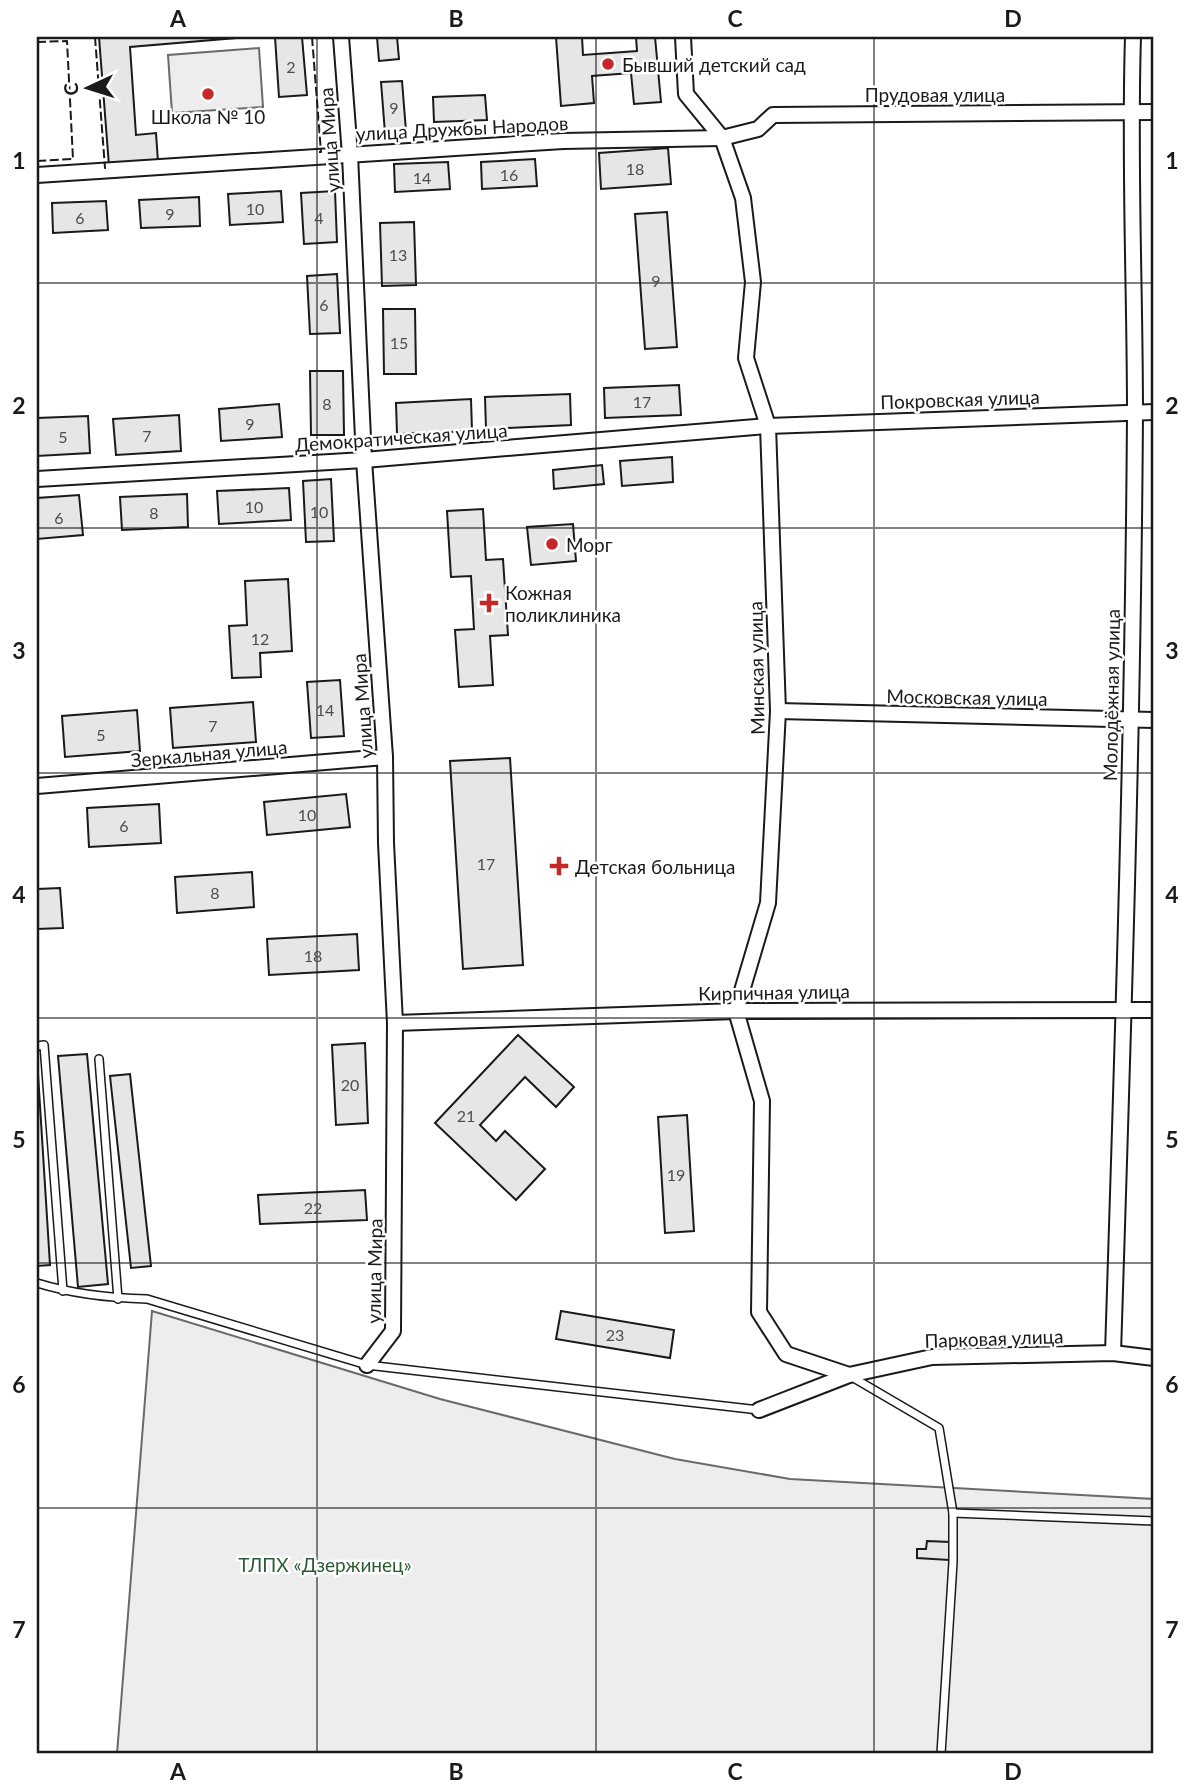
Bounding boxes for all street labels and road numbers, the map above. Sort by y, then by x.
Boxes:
street label: Прудовая улица [865,83,1005,106]
street label: улица Мира [314,87,344,193]
street label: улица Дружбы Народов [355,111,569,145]
street label: Покровская улица [880,385,1040,413]
street label: Демократическая улица [294,418,508,456]
street label: Минская улица [743,601,769,735]
street label: Молодёжная улица [1098,609,1124,781]
street label: улица Мира [347,653,377,759]
street label: Московская улица [886,684,1048,710]
street label: Зеркальная улица [130,735,288,771]
street label: Кирпичная улица [698,979,850,1005]
street label: улица Мира [362,1218,386,1324]
street label: Парковая улица [924,1324,1064,1352]

